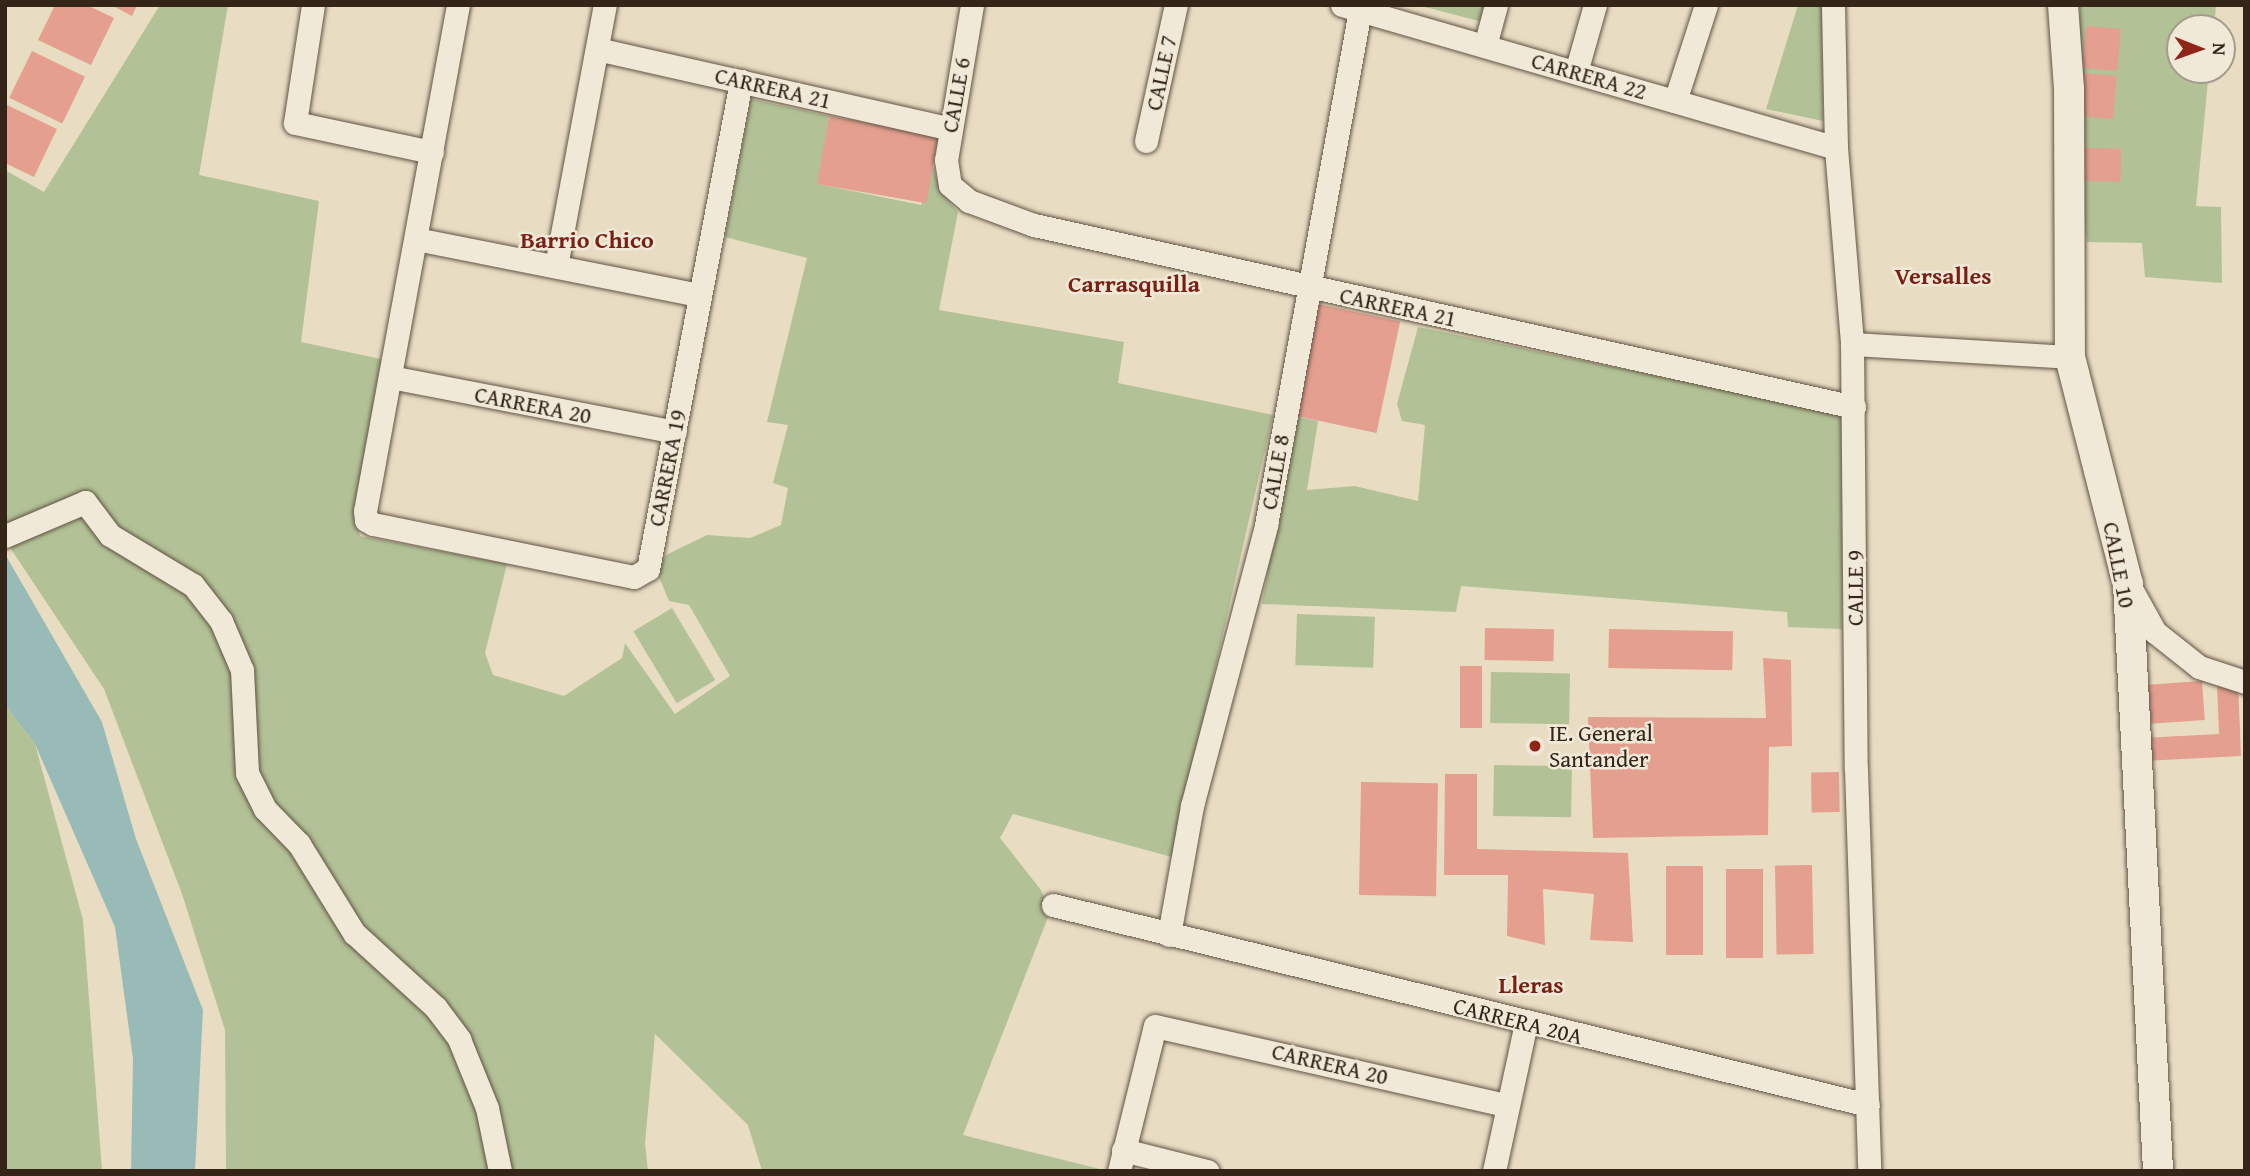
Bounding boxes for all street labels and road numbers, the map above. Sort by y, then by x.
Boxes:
street label: CALLE 7 [1140,33,1182,113]
street label: CARRERA 22 [1528,46,1650,106]
street label: CALLE 6 [936,55,976,135]
street label: CARRERA 21 [712,61,834,115]
street label: CARRERA 21 [1337,281,1459,333]
street label: CARRERA 20 [472,380,594,430]
street label: CARRERA 19 [642,407,692,529]
street label: CALLE 8 [1255,432,1295,512]
street label: CALLE 10 [2097,520,2141,610]
street label: CALLE 9 [1841,550,1869,626]
street label: CARRERA 20A [1451,992,1585,1050]
street label: CARRERA 20 [1269,1037,1391,1091]

